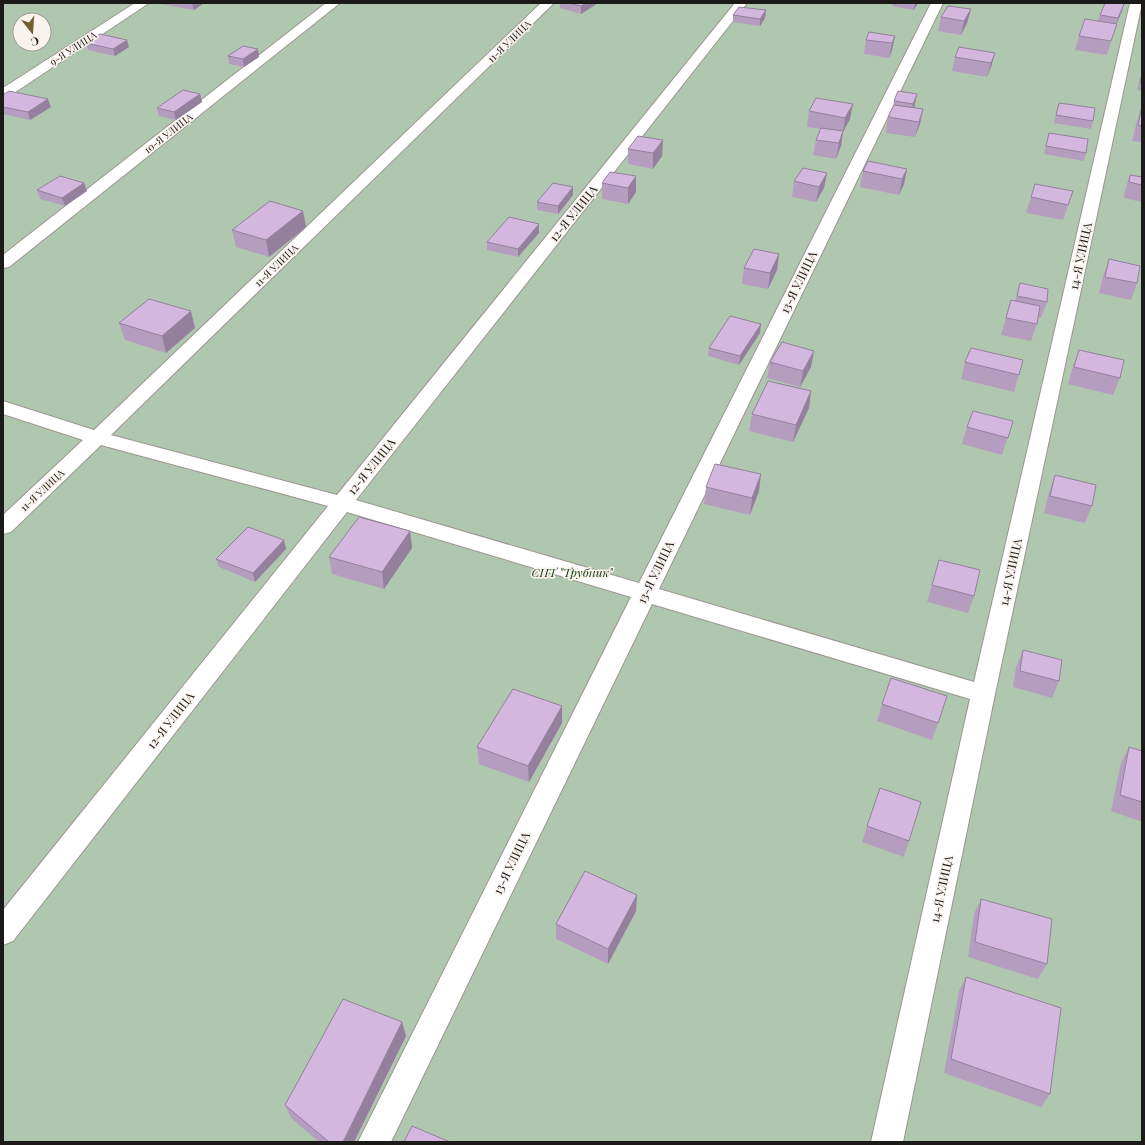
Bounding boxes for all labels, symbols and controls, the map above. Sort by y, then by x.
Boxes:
north arrow [12,12,52,52]
street label: 11-Я УЛИЦА [484,16,534,65]
street label: 9-Я УЛИЦА [47,27,100,68]
text: С [29,34,41,50]
street label: 10-Я УЛИЦА [141,109,196,156]
street label: 12-Я УЛИЦА [545,181,601,245]
street label: 14-Я УЛИЦА [1065,220,1095,291]
street label: 11-Я УЛИЦА [251,240,301,289]
street label: 13-Я УЛИЦА [776,248,820,316]
street label: 12-Я УЛИЦА [343,434,399,498]
street label: 11-Я УЛИЦА [17,465,68,514]
street label: 14-Я УЛИЦА [995,536,1025,607]
street label: 13-Я УЛИЦА [633,538,677,606]
park label: СНТ "Трубник" [531,564,614,580]
street label: 12-Я УЛИЦА [143,688,198,752]
street label: 13-Я УЛИЦА [489,829,533,897]
street label: 14-Я УЛИЦА [926,853,956,924]

